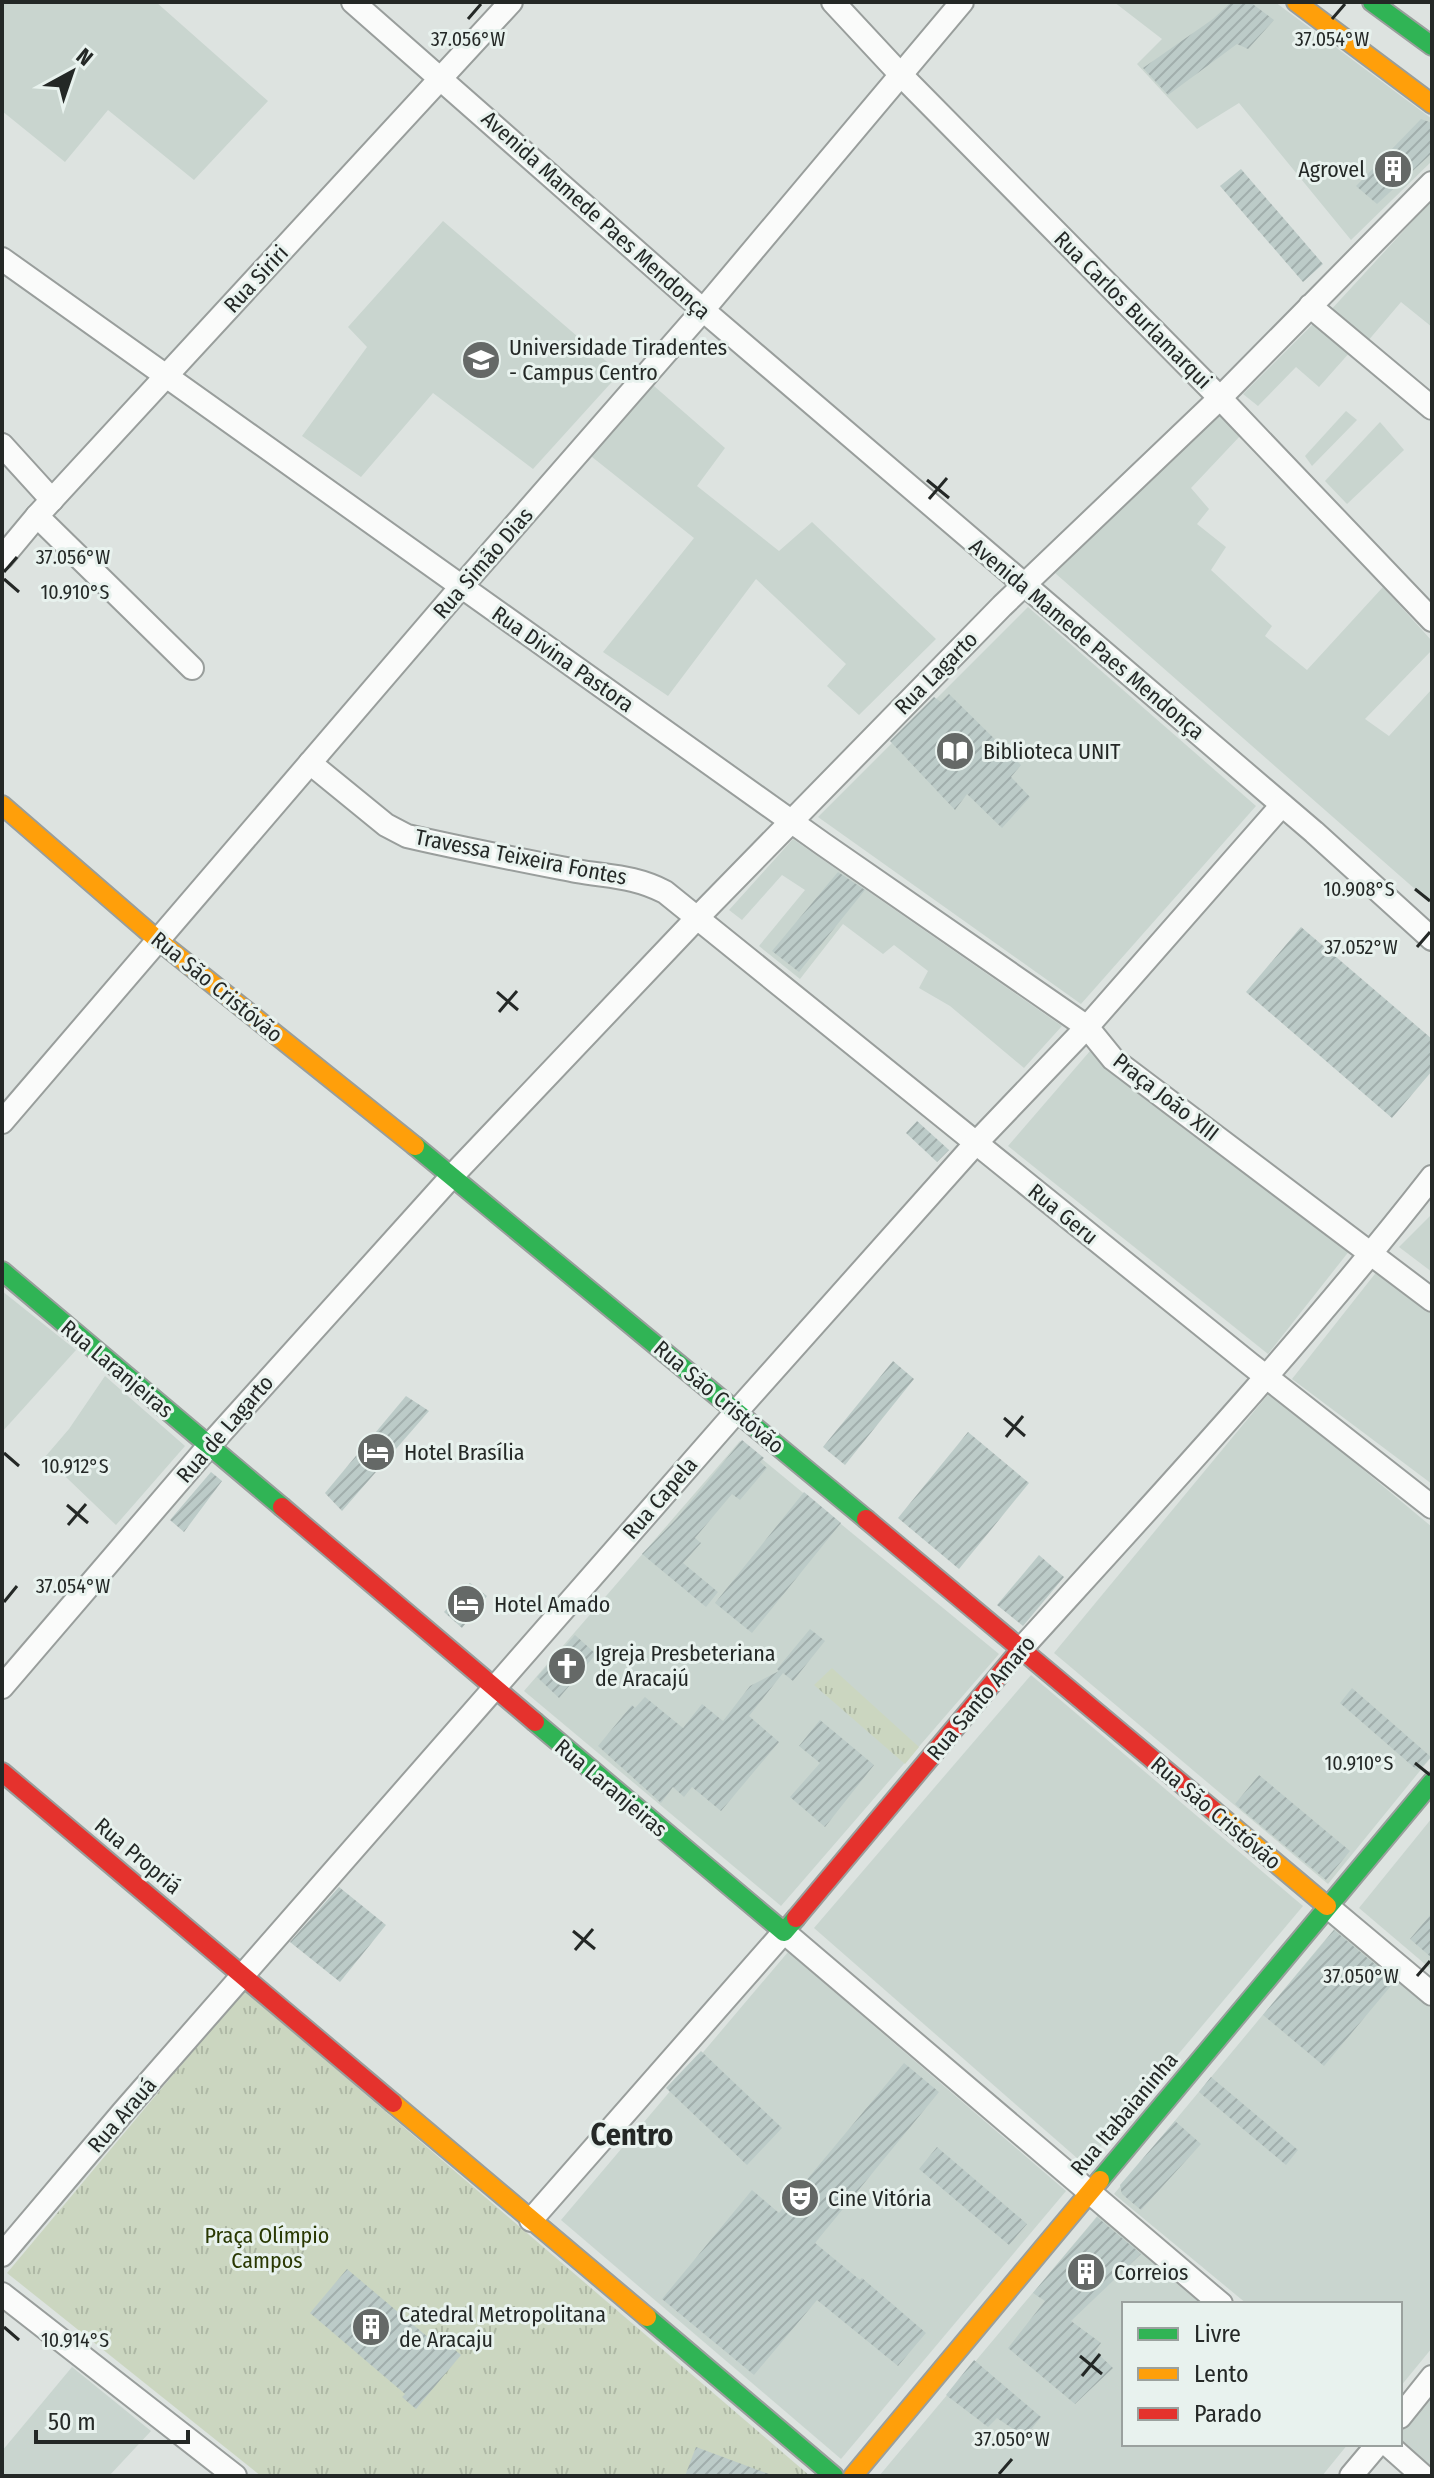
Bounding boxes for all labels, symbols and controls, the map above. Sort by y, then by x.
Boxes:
text: 37.056°W [431,27,505,51]
text: 37.054°W [1295,27,1369,51]
north arrow [32,32,112,112]
text: N [71,42,98,72]
street label: Avenida Mamede Paes Mendonça [476,105,716,325]
building icon: Agrovel [1372,148,1414,190]
place label: Agrovel [1298,156,1365,183]
street label: Rua Carlos Burlamarqui [1049,226,1217,394]
street label: Rua Siriri [218,240,294,318]
place label: Universidade Tiradentes - Campus Centro [509,334,727,386]
school or university icon: Universidade Tiradentes - Campus Centro [460,339,502,381]
street label: Rua Simão Dias [427,502,539,624]
street label: Avenida Mamede Paes Mendonça [964,533,1210,745]
text: 37.056°W [36,545,110,569]
text: 10.910°S [41,580,110,604]
street label: Rua Divina Pastora [487,600,639,718]
street label: Rua Lagarto [889,626,983,720]
library icon: Biblioteca UNIT [934,730,976,772]
place label: Biblioteca UNIT [983,738,1121,765]
street label: Travessa Teixeira Fontes [413,823,629,891]
text: 10.908°S [1323,877,1395,901]
street label: Rua São Cristóvão [146,926,288,1048]
text: 37.052°W [1324,935,1398,959]
street label: Praça João XIII [1108,1047,1224,1147]
street label: Rua Geru [1023,1178,1103,1250]
street label: Rua Laranjeiras [55,1314,179,1424]
street label: Rua São Cristóvão [648,1335,790,1459]
street label: Rua de Lagarto [171,1369,279,1489]
hotel icon: Hotel Brasília [355,1431,397,1473]
place label: Hotel Brasília [404,1439,525,1466]
street label: Rua Capela [617,1451,703,1545]
text: 10.912°S [41,1454,109,1478]
text: 37.054°W [36,1574,110,1598]
hotel icon: Hotel Amado [445,1583,487,1625]
place label: Hotel Amado [494,1591,610,1618]
street label: Rua Santo Amaro [921,1630,1041,1766]
place label: Igreja Presbeteriana de Aracajú [595,1640,776,1692]
church icon: Igreja Presbeteriana de Aracajú [546,1645,588,1687]
street label: Rua Laranjeiras [549,1733,673,1843]
street label: Rua São Cristóvão [1145,1751,1287,1875]
text: 10.910°S [1325,1751,1394,1775]
street label: Rua Propriá [89,1812,187,1900]
text: 37.050°W [1323,1964,1399,1988]
street label: Rua Itabaianinha [1065,2047,1183,2181]
street label: Rua Arauá [82,2072,162,2158]
district label: Centro [591,2117,673,2153]
theatre icon: Cine Vitória [779,2177,821,2219]
place label: Cine Vitória [828,2185,932,2212]
park label: Praça Olímpio Campos [205,2222,329,2274]
building icon: Correios [1065,2251,1107,2293]
place label: Correios [1114,2259,1188,2286]
place label: Catedral Metropolitana de Aracaju [399,2301,606,2353]
legend [1122,2302,1402,2446]
building icon: Catedral Metropolitana de Aracaju [350,2306,392,2348]
text: Livre [1194,2320,1241,2348]
text: 10.914°S [41,2328,109,2352]
text: Lento [1194,2360,1249,2388]
scale bar [36,2394,188,2444]
text: Parado [1194,2400,1262,2428]
text: 50 m [48,2408,96,2436]
text: 37.050°W [974,2427,1050,2451]

